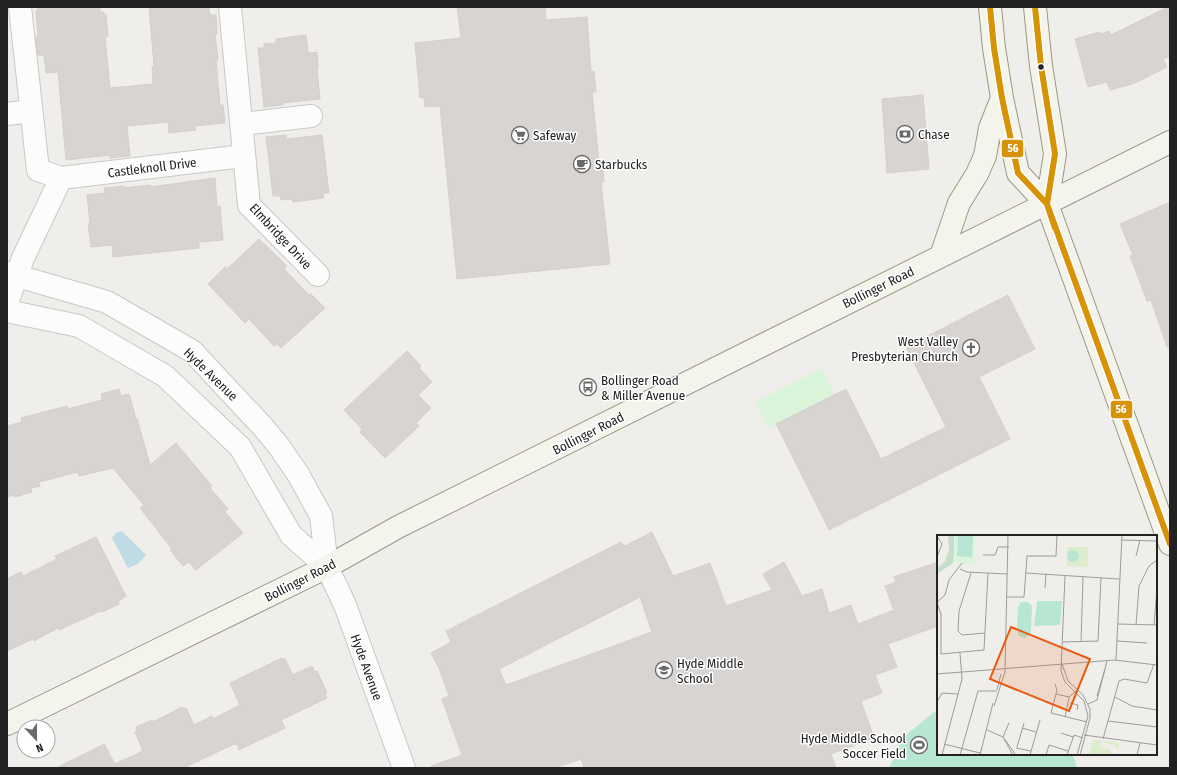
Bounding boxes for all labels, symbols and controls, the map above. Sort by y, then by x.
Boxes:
unlabelled marker [1036,62,1046,72]
bank icon: Chase [895,124,915,144]
supermarket icon: Safeway [510,125,530,145]
place label: Chase [918,127,950,142]
place label: Safeway [533,128,577,143]
line badge: 56 [1001,139,1024,158]
text: 56 [1007,142,1019,155]
cafe icon: Starbucks [572,154,592,174]
street label: Castleknoll Drive [107,155,197,180]
place label: Starbucks [595,157,648,172]
street label: Elmbridge Drive [246,200,315,272]
street label: Bollinger Road [840,264,916,311]
place label: West Valley Presbyterian Church [851,334,958,364]
church icon: West Valley Presbyterian Church [961,338,981,358]
street label: Hyde Avenue [181,345,241,404]
place label: Bollinger Road & Miller Avenue [601,373,685,403]
bus stop icon: Bollinger Road & Miller Avenue [578,377,598,397]
line badge: 56 [1110,400,1133,419]
text: 56 [1115,403,1127,416]
street label: Bollinger Road [550,409,626,458]
inset map [937,535,1157,755]
street label: Bollinger Road [262,556,338,605]
street label: Hyde Avenue [348,632,385,702]
place label: Hyde Middle School [677,656,743,686]
school or university icon: Hyde Middle School [654,660,674,680]
north arrow [16,719,56,759]
place label: Hyde Middle School Soccer Field [801,731,907,761]
sports icon: Hyde Middle School Soccer Field [909,735,929,755]
text: N [34,741,45,755]

